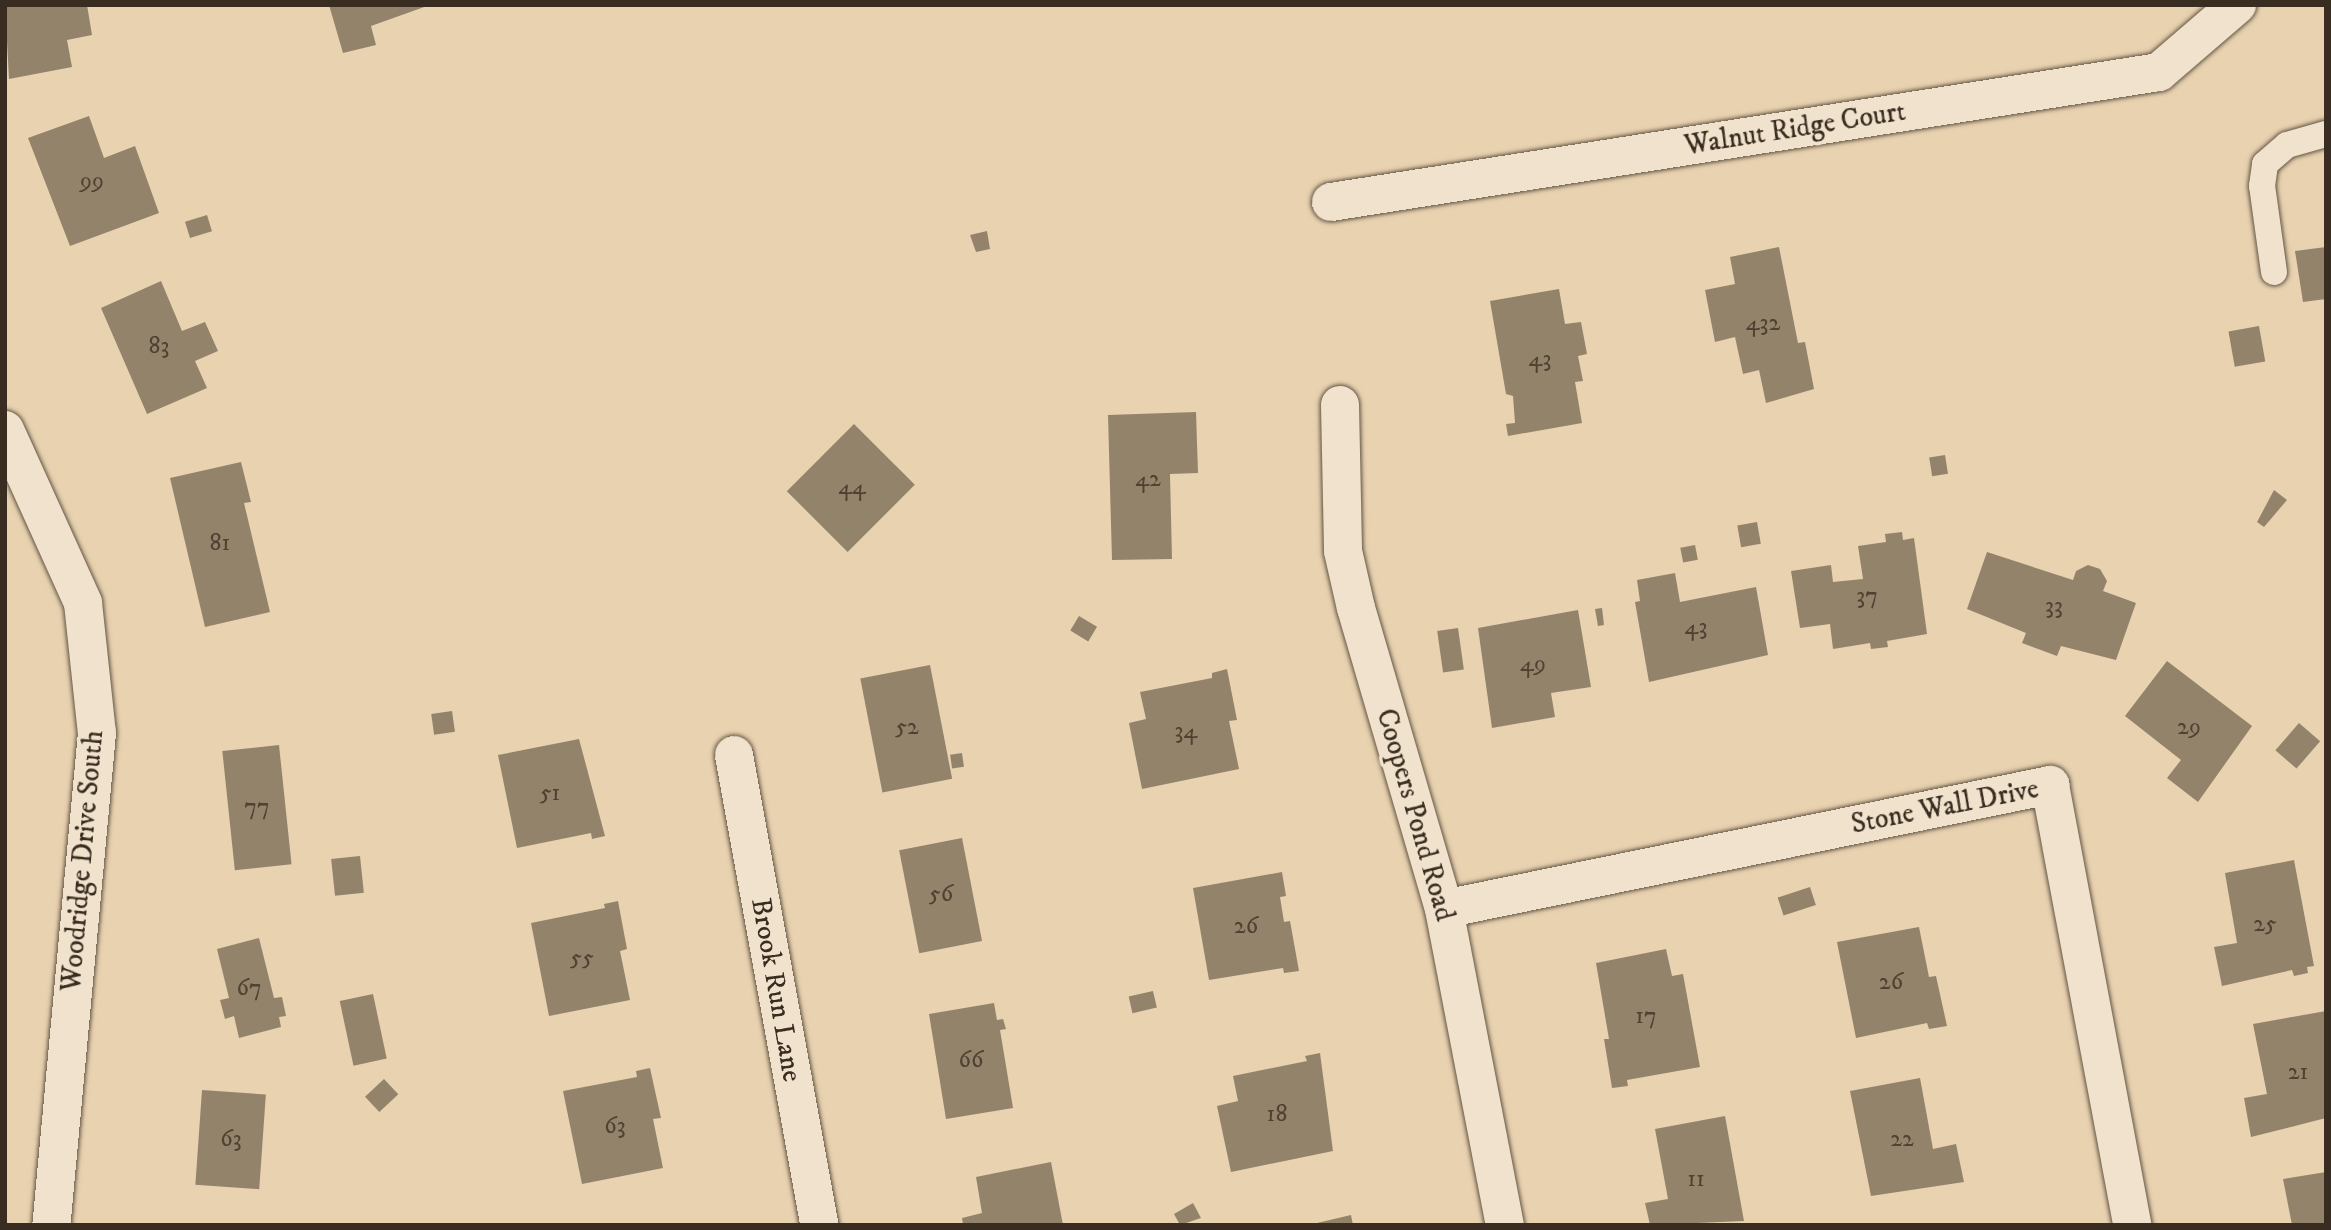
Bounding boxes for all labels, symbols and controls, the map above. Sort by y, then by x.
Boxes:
street label: Walnut Ridge Court [1682,95,1908,163]
house number: 99 [80,168,104,196]
house number: 432 [1746,310,1780,338]
house number: 83 [149,333,169,361]
house number: 43 [1529,346,1551,374]
house number: 42 [1135,466,1161,494]
house number: 44 [838,474,866,502]
house number: 81 [210,530,230,558]
house number: 37 [1856,583,1878,611]
house number: 33 [2045,593,2063,621]
house number: 43 [1685,614,1707,642]
house number: 49 [1520,651,1546,679]
street label: Coopers Pond Road [1369,705,1461,925]
house number: 52 [895,714,919,742]
house number: 29 [2177,714,2201,742]
house number: 34 [1175,718,1197,746]
street label: Woodridge Drive South [55,729,111,993]
street label: Stone Wall Drive [1848,772,2042,842]
house number: 51 [540,780,560,808]
house number: 77 [244,794,270,822]
house number: 56 [929,881,953,909]
street label: Brook Run Lane [743,896,809,1084]
house number: 25 [2253,911,2277,939]
house number: 26 [1234,913,1258,941]
house number: 55 [570,945,594,973]
house number: 26 [1879,969,1903,997]
house number: 67 [236,975,262,1003]
house number: 17 [1635,1003,1657,1031]
house number: 66 [959,1047,983,1075]
house number: 21 [2288,1059,2308,1087]
house number: 18 [1267,1101,1287,1129]
house number: 63 [604,1113,626,1141]
house number: 63 [220,1126,242,1154]
house number: 22 [1890,1126,1914,1154]
house number: 11 [1687,1166,1705,1194]

